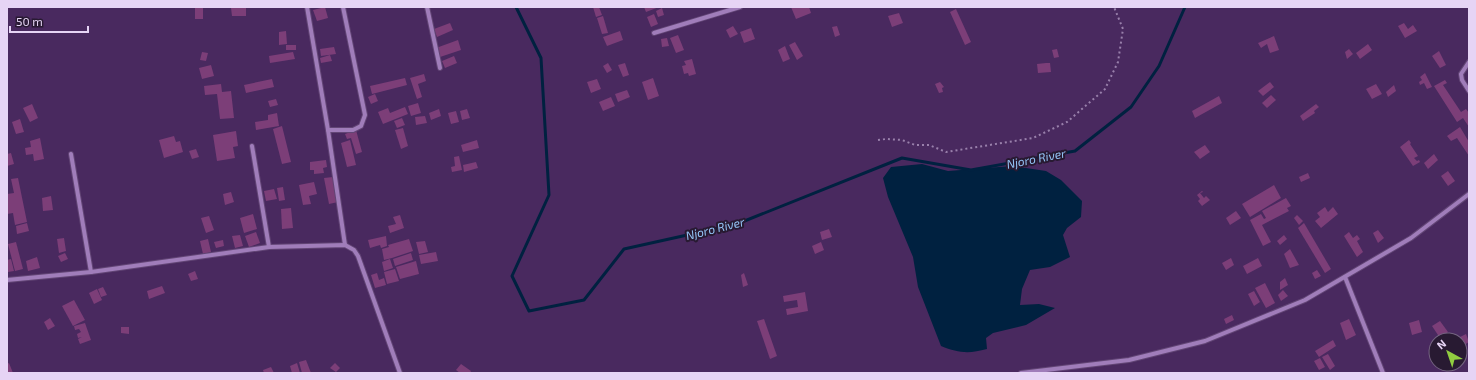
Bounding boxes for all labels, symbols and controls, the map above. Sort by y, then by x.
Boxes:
scale bar [10,8,88,34]
text: 50 m [16,14,43,28]
water label: Njoro River [1005,145,1067,172]
water label: Njoro River [684,214,746,243]
north arrow [1428,332,1468,372]
text: N [1434,336,1449,351]

